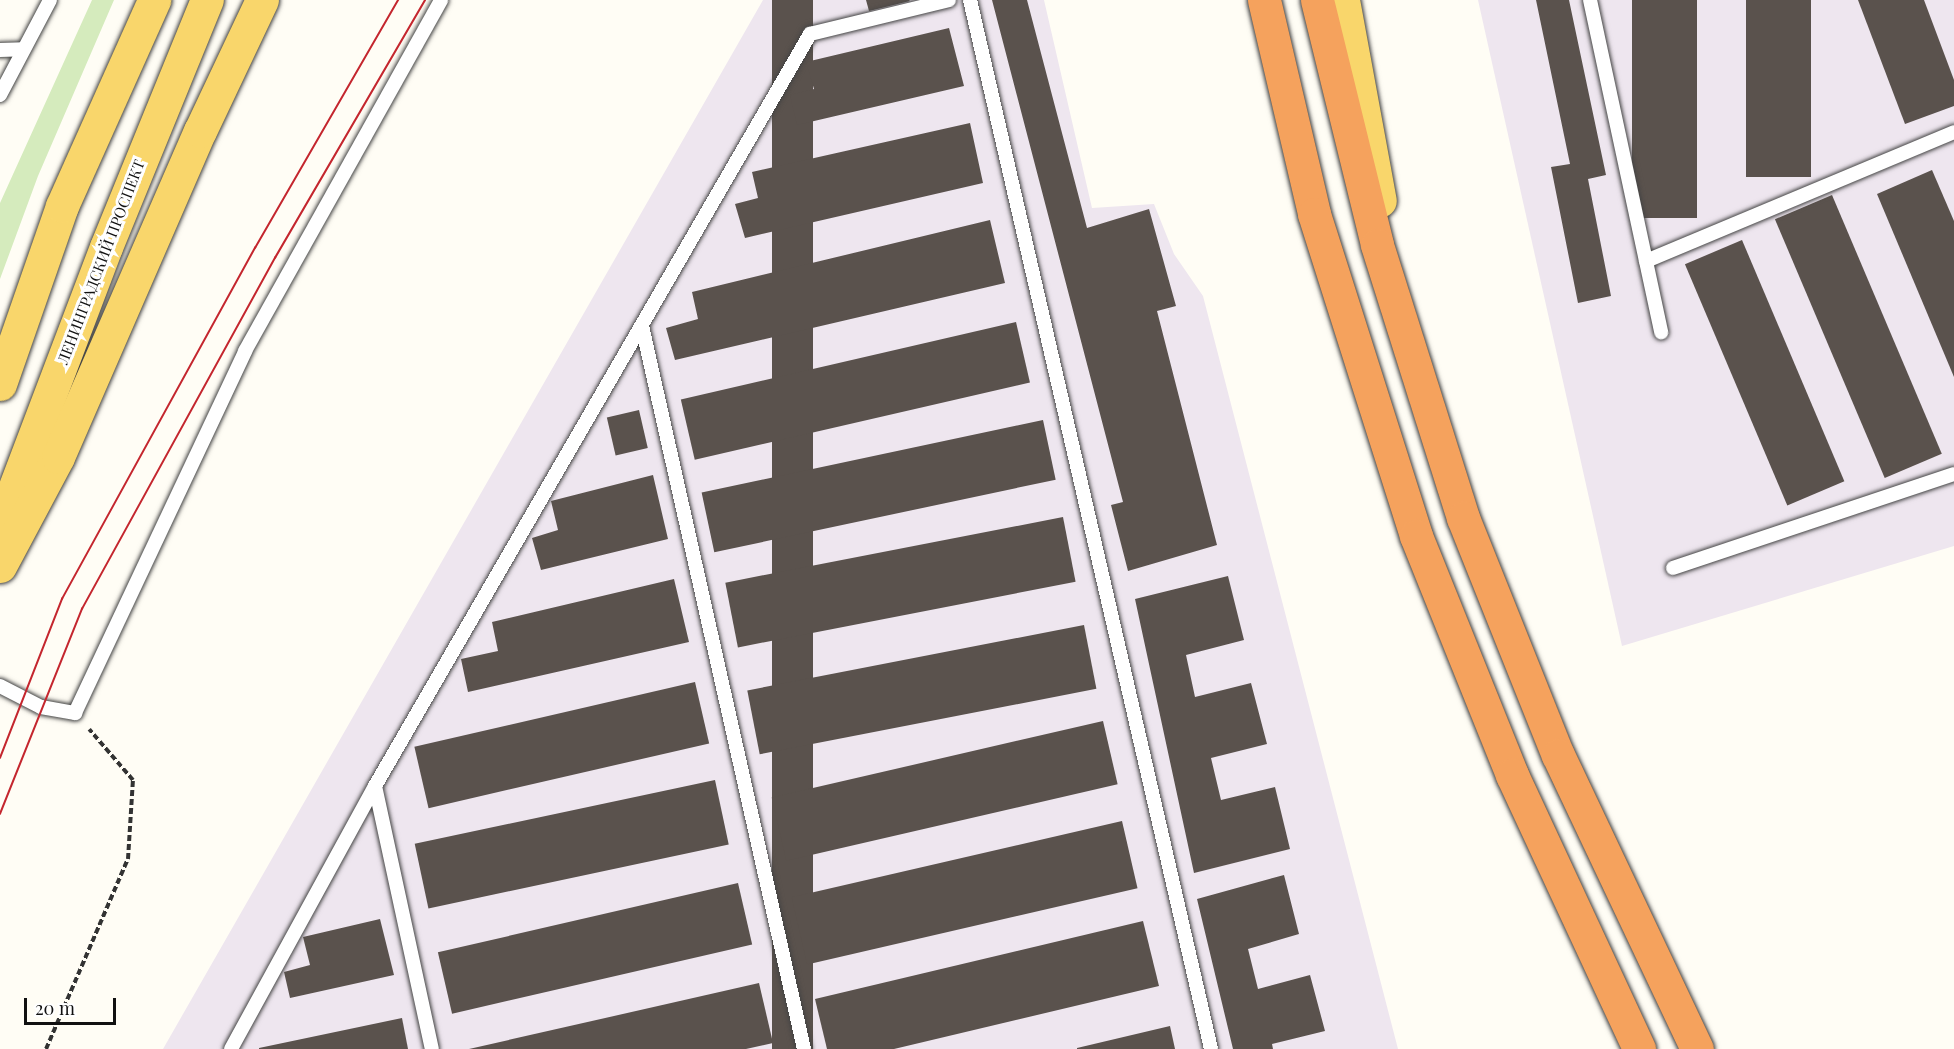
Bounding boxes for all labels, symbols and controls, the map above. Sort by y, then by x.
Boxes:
street label: ЛЕНИНГРАДСКИЙ ПРОСПЕКТ [54,157,148,367]
scale bar [27,986,118,1024]
text: 20 m [35,996,75,1020]

